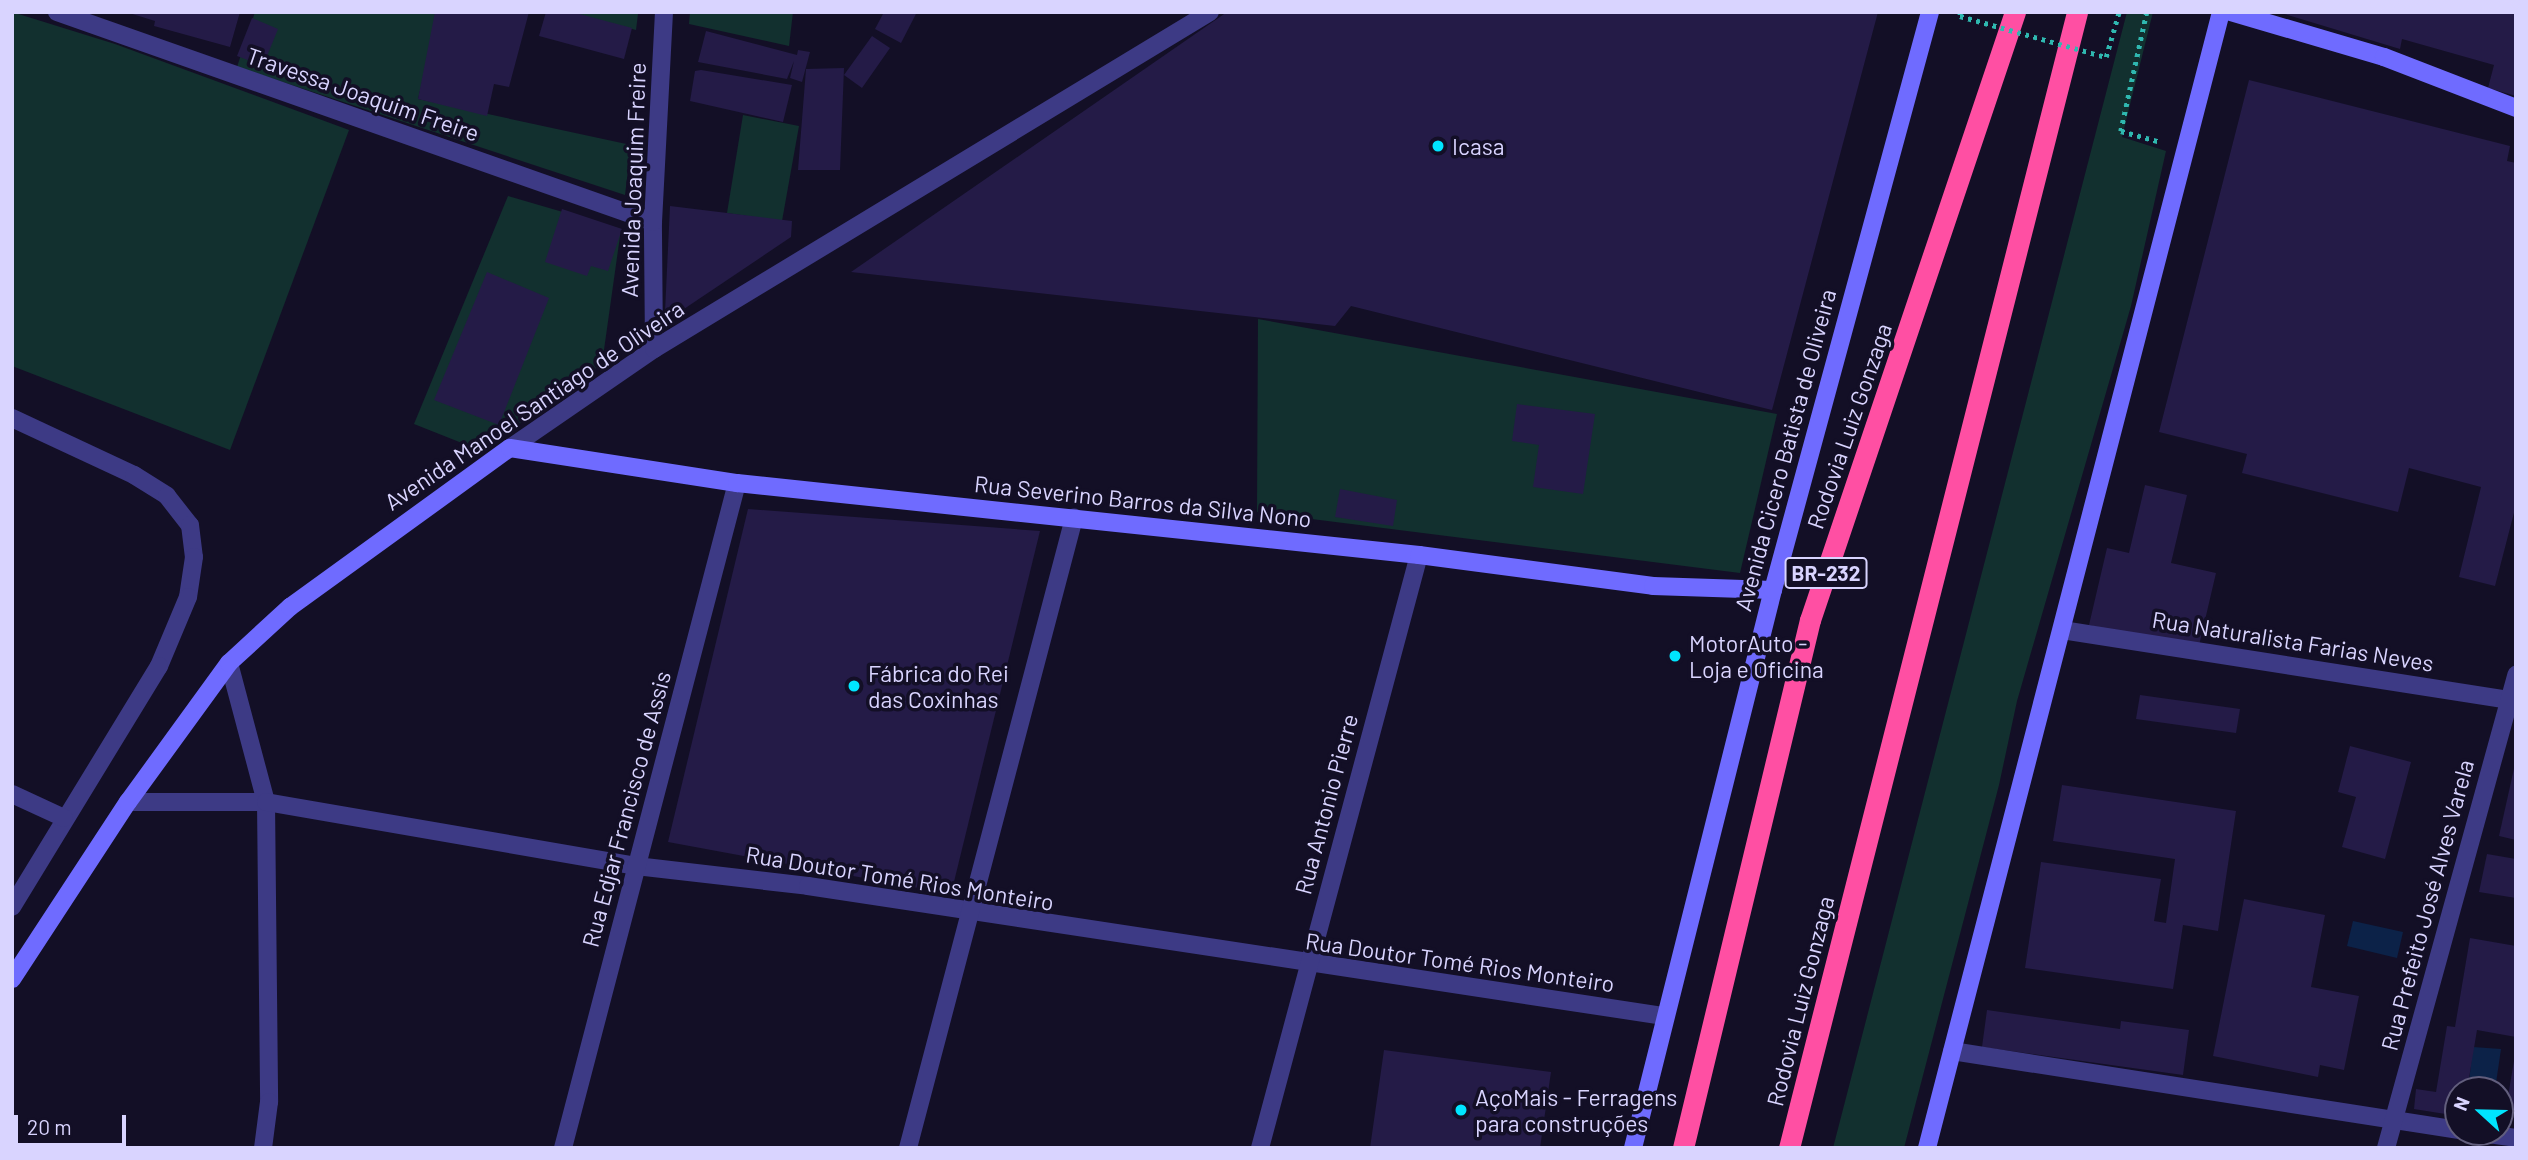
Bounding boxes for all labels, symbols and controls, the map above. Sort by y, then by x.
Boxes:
street label: Travessa Joaquim Freire [243,41,483,147]
street label: Avenida Joaquim Freire [615,62,651,298]
place label: Icasa [1452,132,1504,160]
marker: Icasa [1430,138,1446,154]
street label: Avenida Cicero Batista de Oliveira [1729,286,1841,614]
street label: Avenida Manoel Santiago de Oliveira [379,294,689,516]
street label: Rodovia Luiz Gonzaga [1801,320,1897,532]
street label: Rua Severino Barros da Silva Nono [973,470,1313,532]
road number: BR-232 [1784,556,1868,590]
street label: Rua Naturalista Farias Neves [2150,605,2436,677]
place label: MotorAuto - Loja e Oficina [1689,629,1824,683]
marker: MotorAuto - Loja e Oficina [1667,648,1683,664]
place label: Fábrica do Rei das Coxinhas [868,659,1009,713]
street label: Rua Edjar Francisco de Assis [576,668,676,950]
marker: Fábrica do Rei das Coxinhas [846,678,862,694]
street label: Rua Antonio Pierre [1289,711,1363,897]
street label: Rua Prefeito José Alves Varela [2375,756,2479,1054]
street label: Rua Doutor Tomé Rios Monteiro [744,840,1056,916]
street label: Rodovia Luiz Gonzaga [1761,893,1839,1109]
street label: Rua Doutor Tomé Rios Monteiro [1304,927,1616,997]
north arrow [2444,1076,2514,1146]
place label: AçoMais - Ferragens para construções [1475,1083,1677,1137]
text: N [2448,1094,2474,1114]
scale bar [18,1100,130,1144]
marker: AçoMais - Ferragens para construções [1453,1102,1469,1118]
text: 20 m [27,1114,72,1139]

